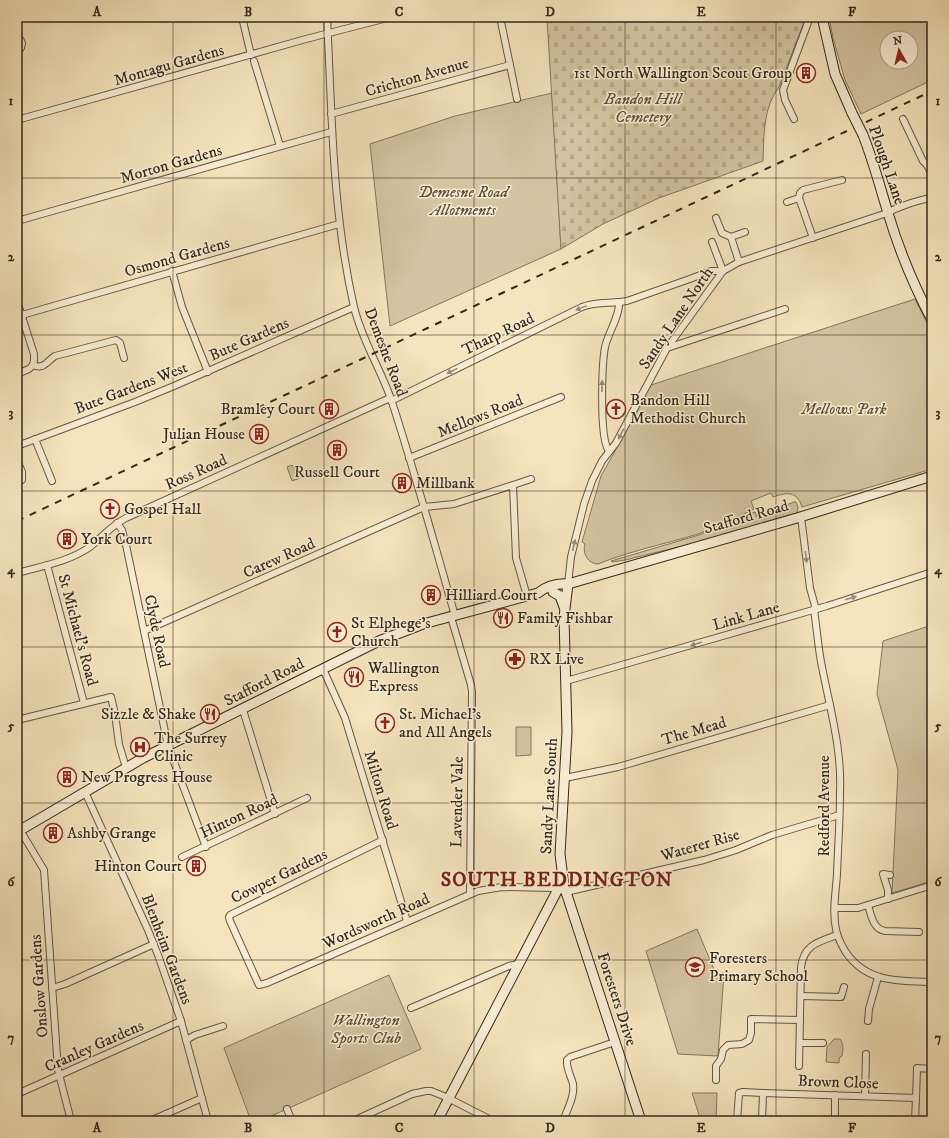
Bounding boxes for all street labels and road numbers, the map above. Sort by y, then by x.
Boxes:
street label: Montagu Gardens [112,40,226,90]
street label: Crichton Avenue [363,53,471,101]
street label: Plough Lane [864,123,910,208]
street label: Morton Gardens [118,140,224,188]
street label: Osmond Gardens [122,232,232,282]
street label: Sandy Lane North [634,263,718,373]
street label: Demesne Road [360,305,412,399]
street label: Tharp Road [459,308,537,360]
street label: Bute Gardens [206,313,292,365]
street label: Bute Gardens West [72,357,190,419]
street label: Mellows Road [434,390,526,442]
street label: Ross Road [162,450,230,494]
street label: Stafford Road [701,495,791,539]
street label: Carew Road [240,533,318,583]
street label: St Michael's Road [53,572,103,688]
street label: Clyde Road [140,593,174,669]
street label: Link Lane [710,597,782,635]
street label: Stafford Road [221,653,307,711]
street label: The Mead [659,712,729,750]
street label: Sandy Lane South [536,737,562,855]
street label: Milton Road [360,748,402,832]
street label: Redford Avenue [814,755,834,857]
street label: Lavender Vale [446,756,468,848]
street label: Hinton Road [197,789,281,843]
street label: Waterer Rise [657,824,742,866]
street label: Cowper Gardens [227,844,331,908]
street label: Wordsworth Road [319,889,433,954]
street label: Blenheim Gardens [137,891,197,1007]
street label: Onslow Gardens [25,934,53,1038]
street label: Foresters Drive [592,950,642,1049]
street label: Cranley Gardens [41,1015,147,1077]
street label: Brown Close [797,1071,879,1093]

